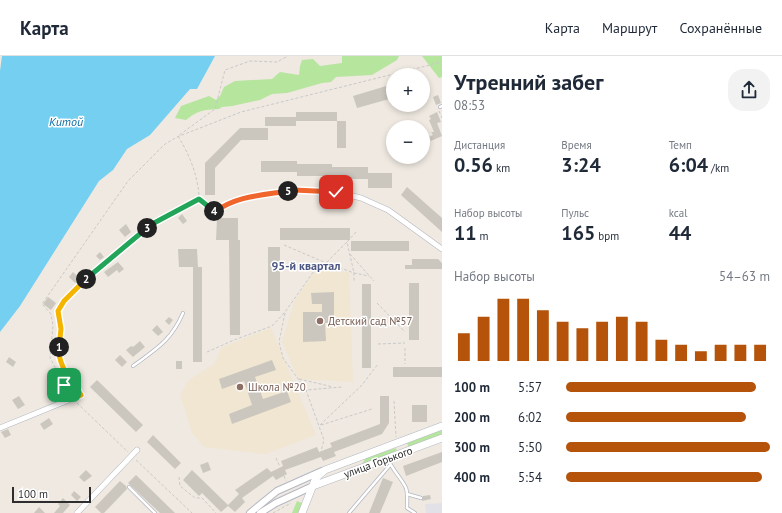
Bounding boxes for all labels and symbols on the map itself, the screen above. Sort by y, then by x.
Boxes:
water label: Китой [49,114,83,129]
pin [319,175,353,209]
pin: 5 [278,181,298,201]
pin: 4 [204,201,224,221]
pin: 3 [137,218,157,238]
district label: 95-й квартал [272,258,340,273]
pin: 2 [76,269,96,289]
place label: Детский сад №57 [328,314,413,328]
marker: Детский сад №57 [315,316,325,326]
pin: 1 [49,337,69,357]
pin [47,368,81,402]
place label: Школа №20 [248,380,306,394]
marker: Школа №20 [235,382,245,392]
street label: улица Горького [342,443,414,481]
scale bar [12,485,91,504]

